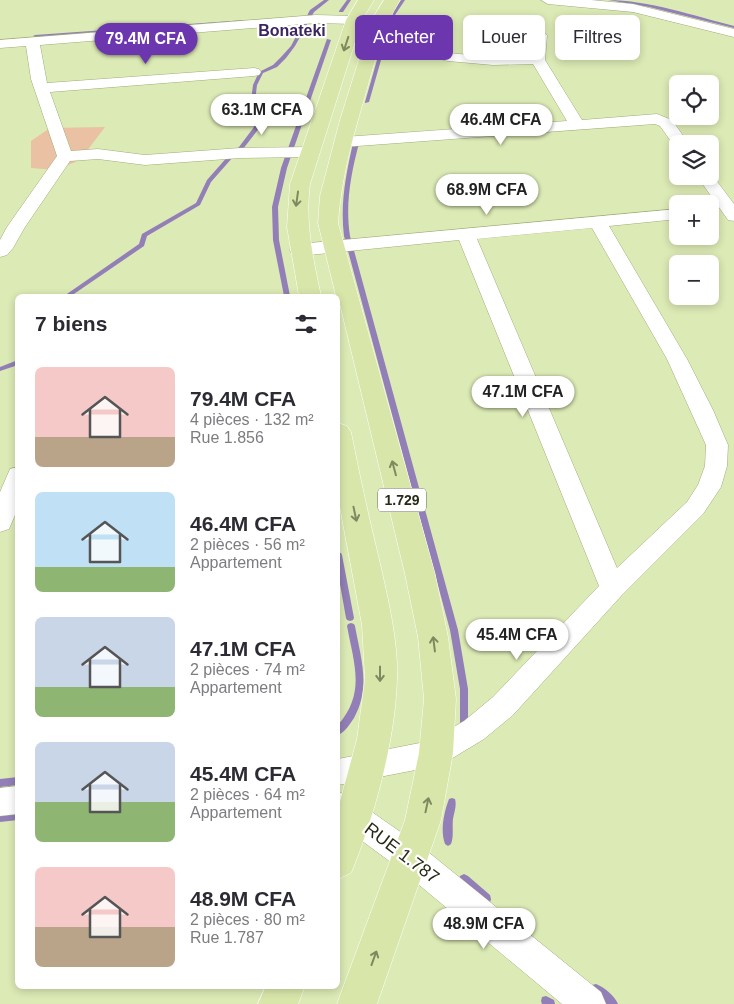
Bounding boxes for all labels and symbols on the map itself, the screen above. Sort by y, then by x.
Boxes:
pin: 79.4M CFA [89,22,203,65]
district label: Bonateki [258,22,326,39]
one-way arrow [341,35,350,51]
pin: 63.1M CFA [205,94,319,136]
pin: 46.4M CFA [444,104,558,146]
pin: 68.9M CFA [430,174,544,216]
one-way arrow [292,190,302,206]
pin: 47.1M CFA [466,376,580,418]
one-way arrow [388,461,398,477]
road number: 1.729 [378,488,426,512]
one-way arrow [351,506,360,522]
pin: 45.4M CFA [460,618,574,661]
one-way arrow [429,636,439,652]
one-way arrow [375,666,385,682]
one-way arrow [422,797,432,813]
street label: RUE 1.787 [361,819,443,887]
pin: 48.9M CFA [427,908,541,950]
one-way arrow [370,951,379,967]

